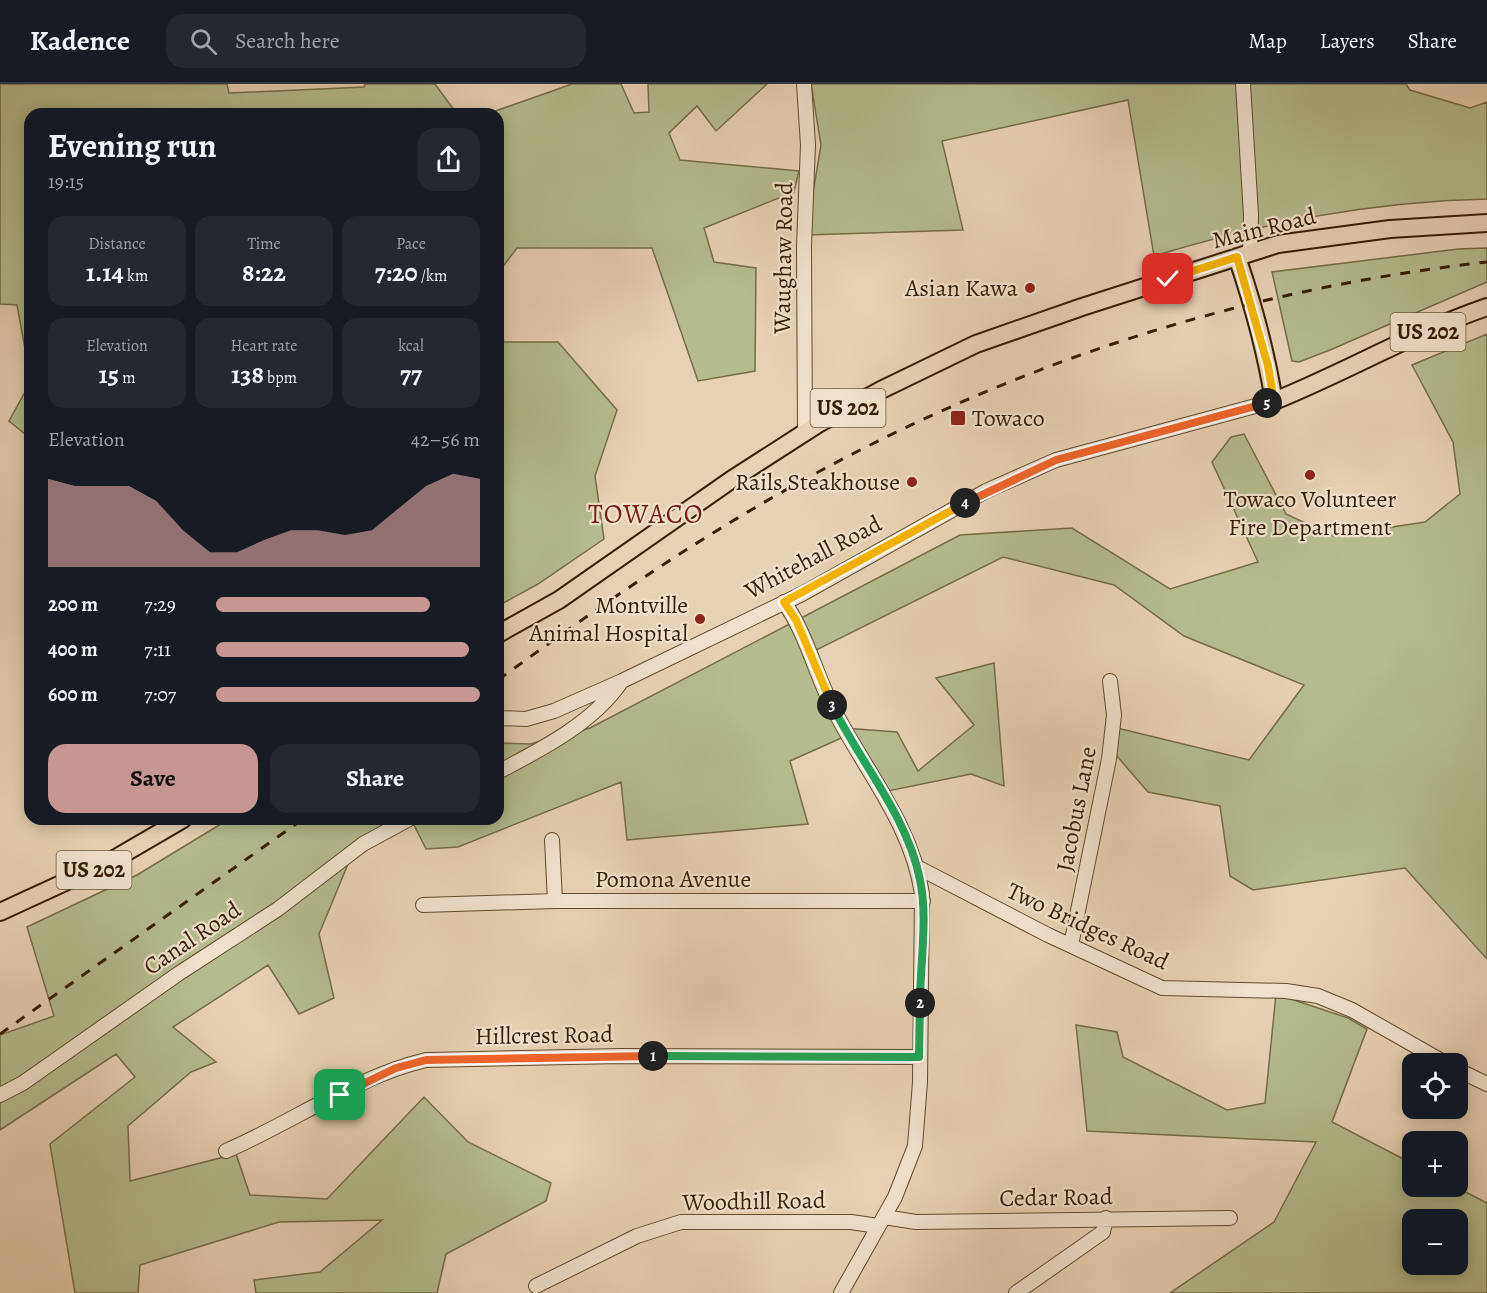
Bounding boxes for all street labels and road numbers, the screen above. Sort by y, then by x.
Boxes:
street label: Waughaw Road [766,182,800,335]
street label: Main Road [1209,200,1319,256]
road number: US 202 [1390,313,1466,351]
road number: US 202 [810,389,886,427]
street label: Whitehall Road [738,507,887,607]
street label: Jacobus Lane [1048,744,1104,874]
road number: US 202 [56,851,132,889]
street label: Pomona Avenue [595,863,751,895]
street label: Two Bridges Road [1002,874,1174,978]
street label: Canal Road [137,894,247,982]
street label: Hillcrest Road [474,1018,614,1052]
street label: Cedar Road [999,1180,1113,1214]
street label: Woodhill Road [681,1184,826,1218]

